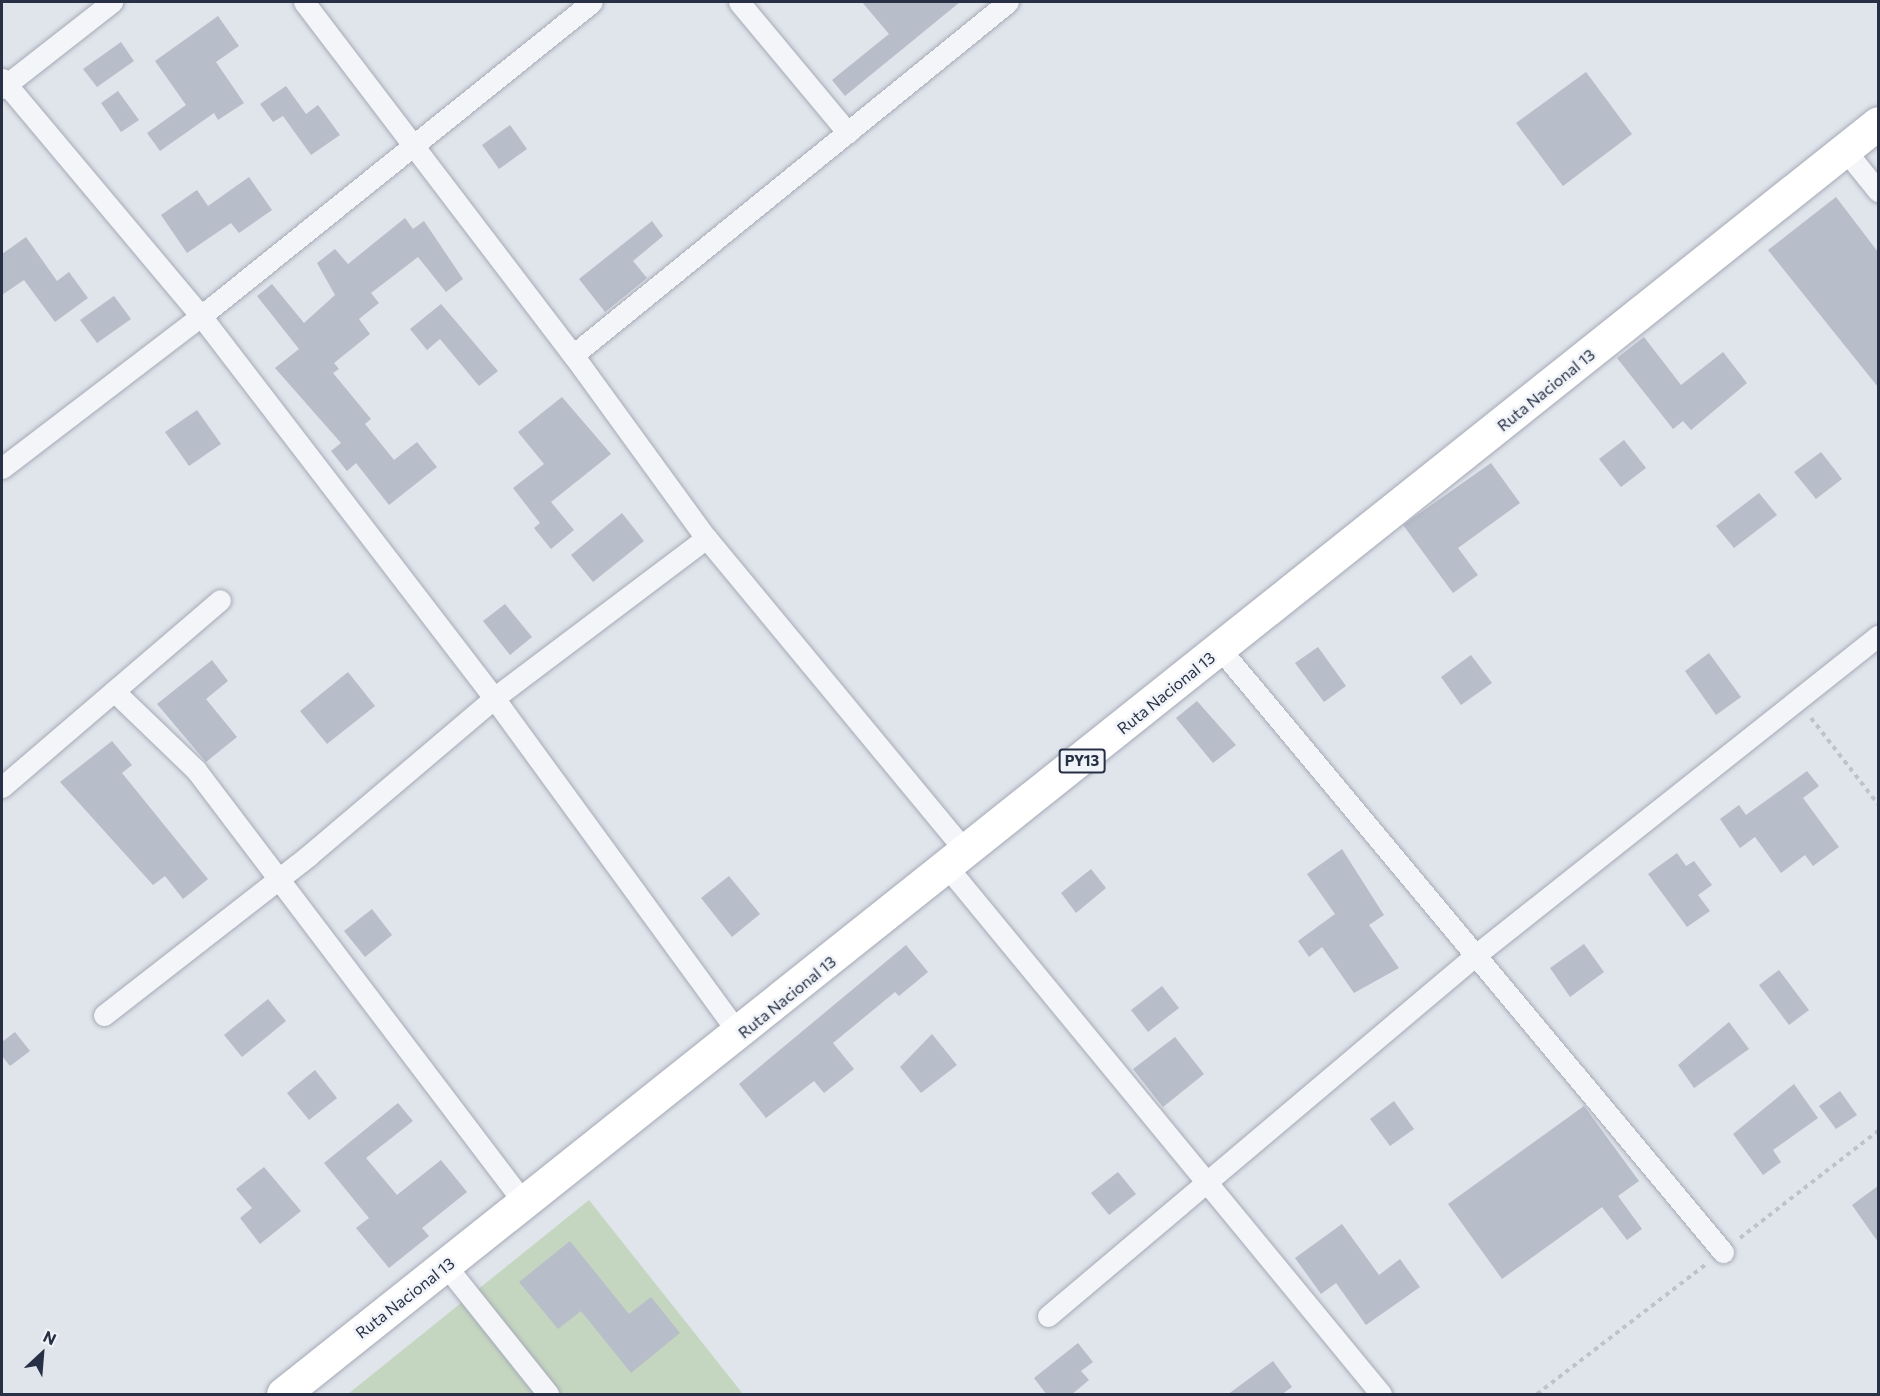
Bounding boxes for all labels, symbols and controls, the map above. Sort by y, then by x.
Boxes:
street label: Ruta Nacional 13 [1493,345,1599,435]
street label: Ruta Nacional 13 [1113,648,1219,738]
road number: PY13 [1058,749,1106,773]
street label: Ruta Nacional 13 [734,952,840,1042]
street label: Ruta Nacional 13 [352,1253,458,1343]
north arrow [12,1324,72,1384]
text: N [41,1326,60,1349]

